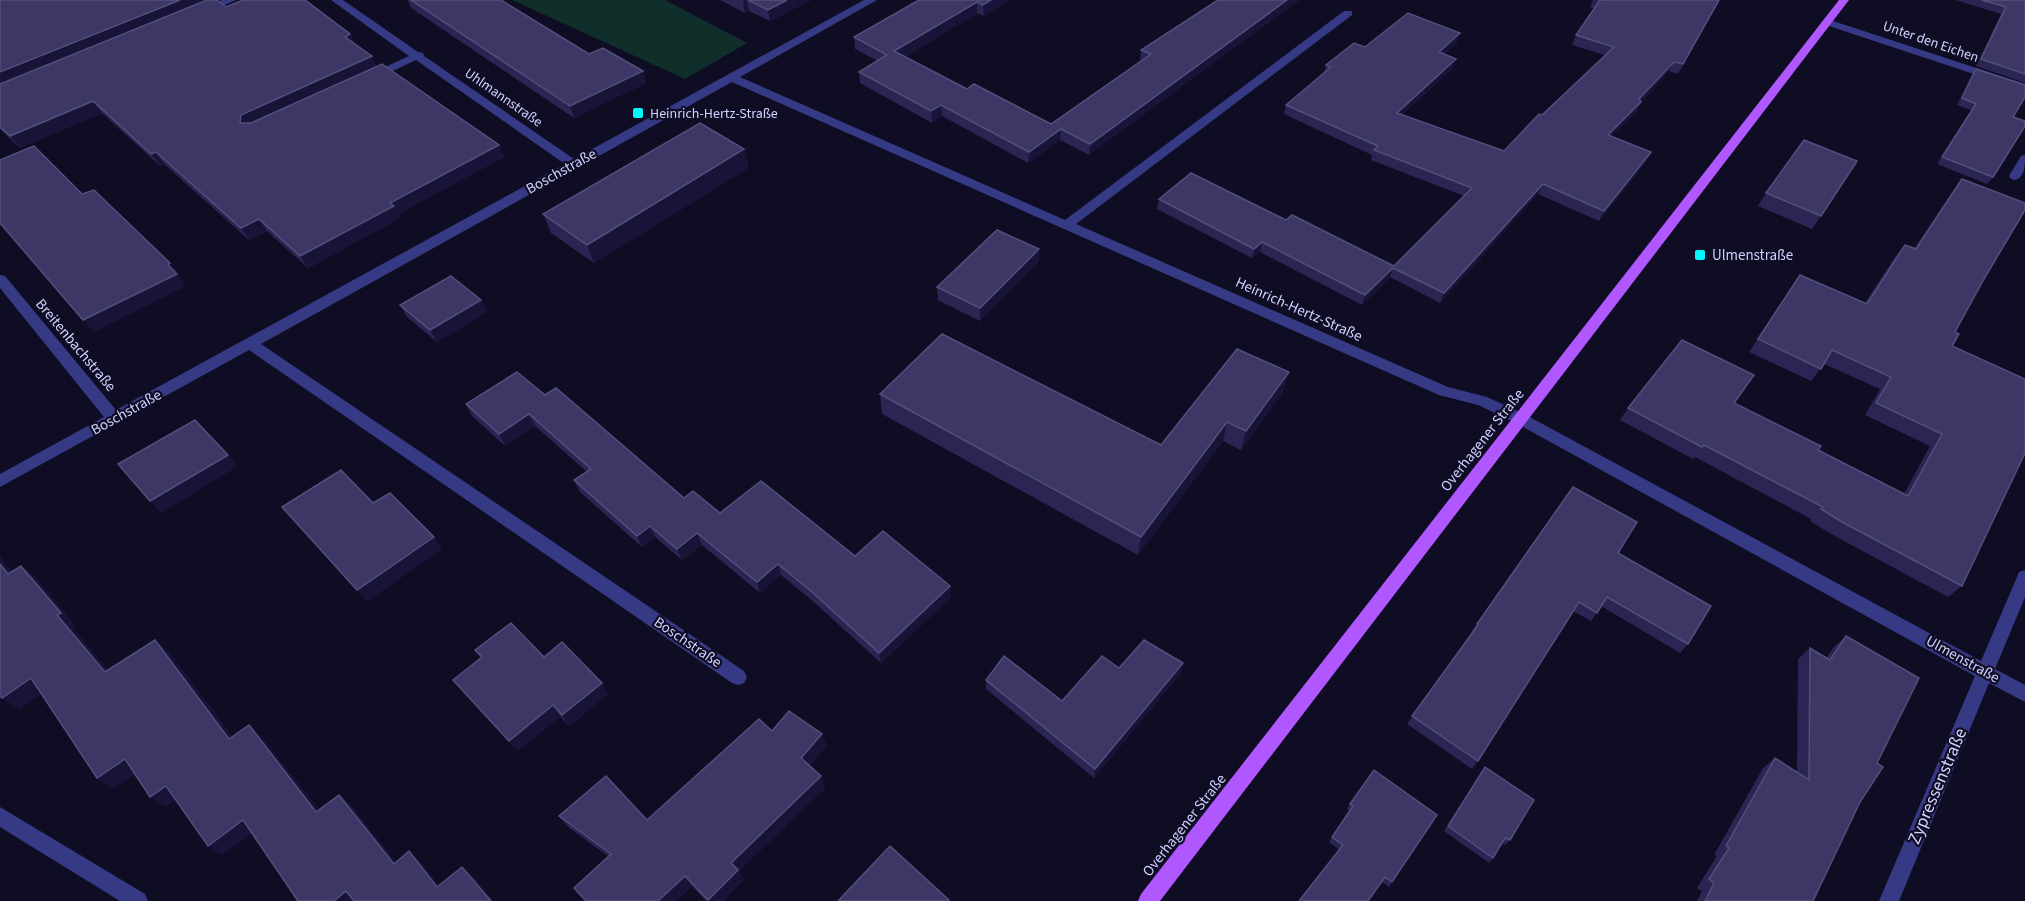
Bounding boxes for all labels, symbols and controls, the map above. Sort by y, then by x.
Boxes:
street label: Unter den Eichen [1880,16,1981,68]
street label: Uhlmannstraße [460,63,547,132]
place label: Heinrich-Hertz-Straße [650,104,778,124]
marker: Heinrich-Hertz-Straße [631,106,645,120]
street label: Boschstraße [522,143,600,199]
place label: Ulmenstraße [1712,245,1793,266]
marker: Ulmenstraße [1693,248,1707,262]
street label: Heinrich-Hertz-Straße [1232,272,1366,347]
street label: Breitenbachstraße [30,294,121,396]
street label: Boschstraße [87,384,165,440]
street label: Overhagener Straße [1436,385,1529,496]
street label: Boschstraße [650,612,726,673]
street label: Ulmenstraße [1922,631,2003,688]
street label: Zypressenstraße [1902,724,1973,848]
street label: Overhagener Straße [1138,770,1231,881]

